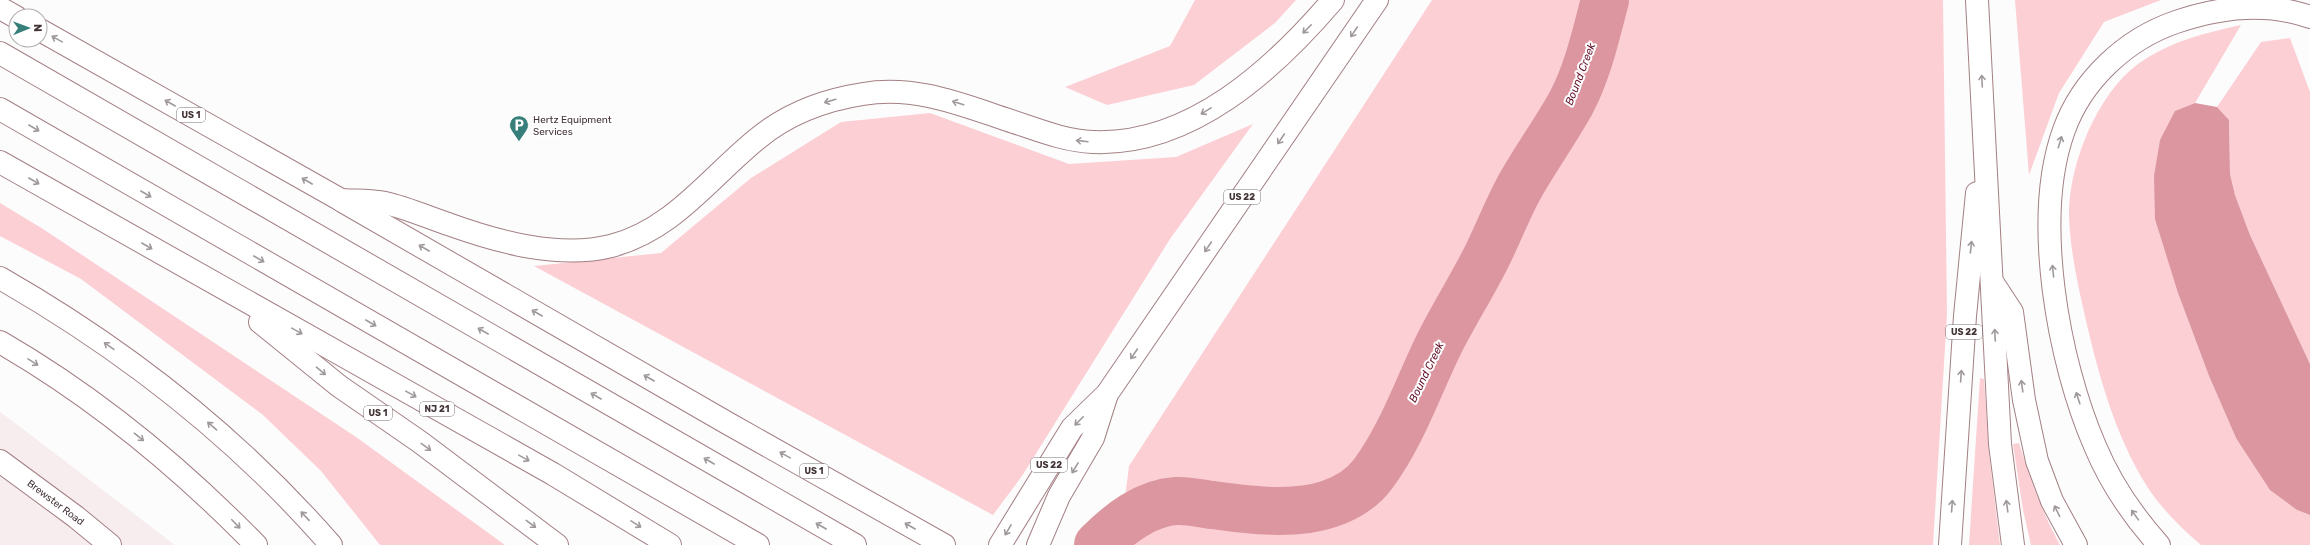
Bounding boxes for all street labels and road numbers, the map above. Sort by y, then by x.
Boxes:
road number: US 1 [177,108,205,122]
road number: US 22 [1224,190,1260,204]
road number: US 22 [1946,325,1982,339]
road number: NJ 21 [420,402,454,416]
road number: US 1 [364,406,392,420]
road number: US 22 [1031,458,1067,472]
road number: US 1 [800,464,828,478]
street label: Brewster Road [25,478,86,528]

